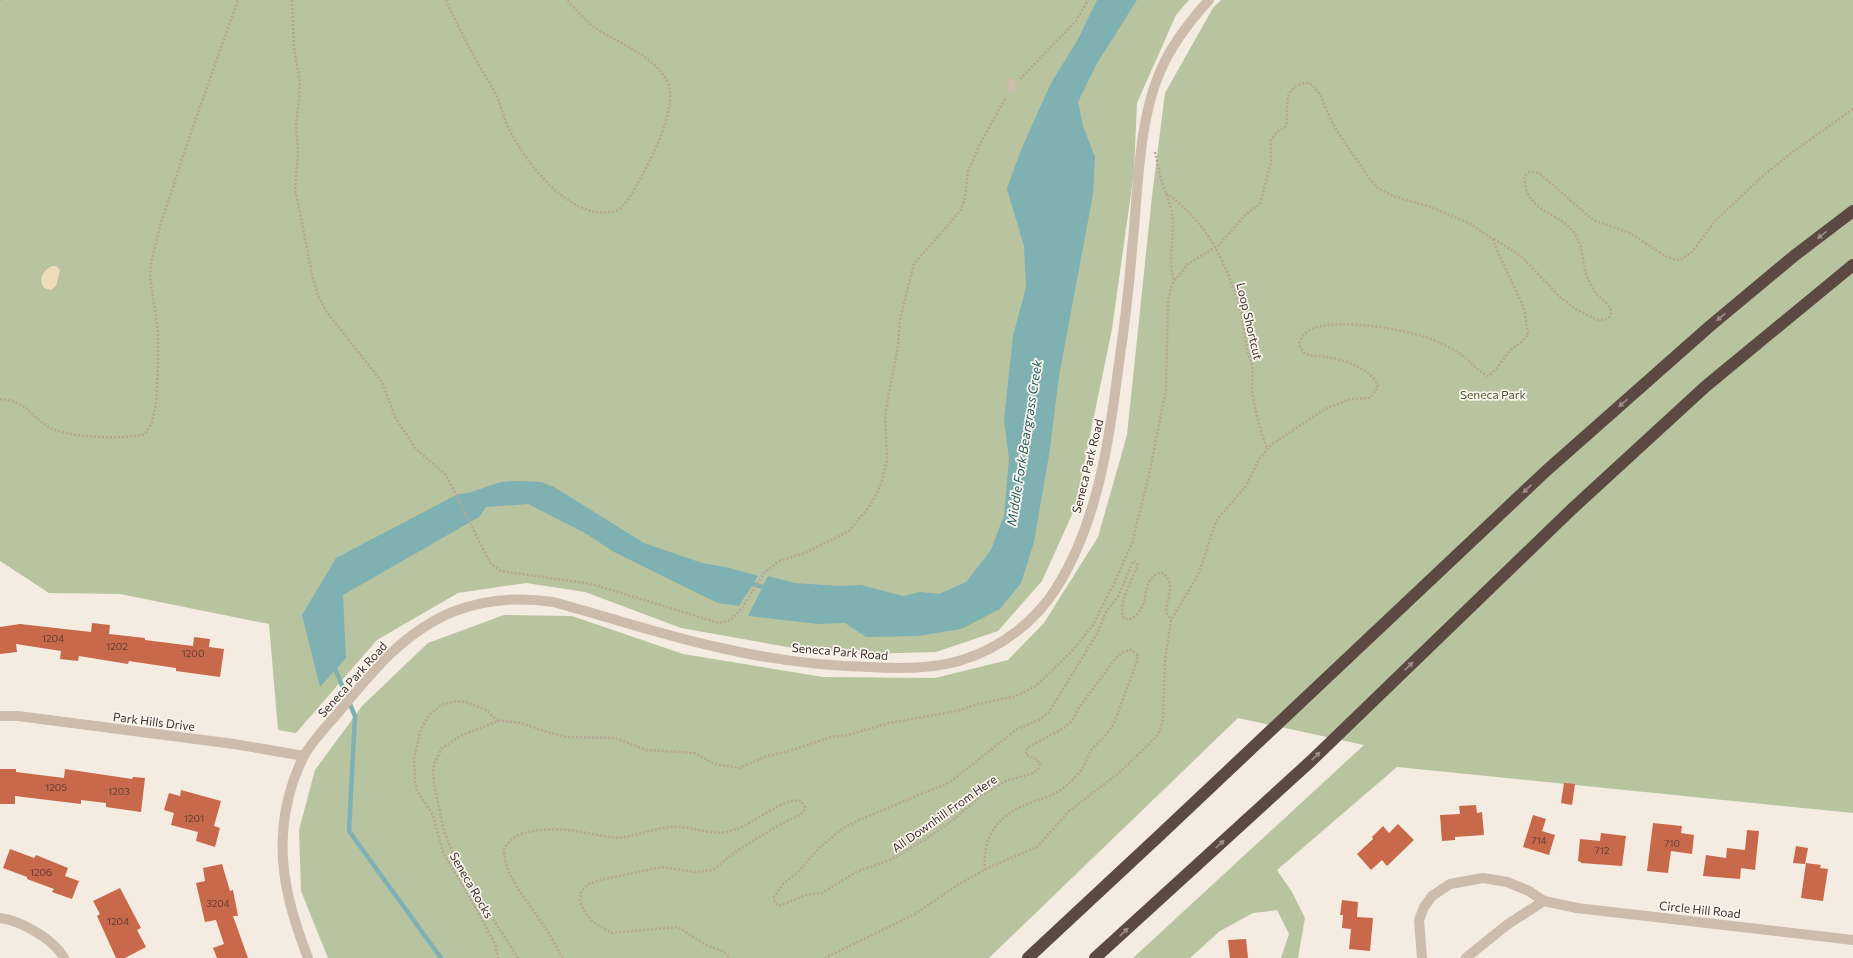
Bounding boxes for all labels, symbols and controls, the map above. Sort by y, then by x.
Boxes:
one-way arrow [1816,231,1827,239]
street label: Loop Shortcut [1234,281,1266,361]
one-way arrow [1716,312,1727,321]
water label: Middle Fork Beargrass Creek [1003,358,1045,527]
park label: Seneca Park [1460,387,1527,401]
one-way arrow [1618,398,1629,407]
street label: Seneca Park Road [1069,417,1105,515]
one-way arrow [1522,484,1532,494]
house number: 1204 [42,632,64,644]
street label: Seneca Park Road [315,638,390,720]
house number: 1202 [106,640,128,652]
street label: Seneca Park Road [791,640,889,662]
house number: 1200 [182,647,204,659]
one-way arrow [1404,661,1414,671]
street label: Park Hills Drive [112,709,196,733]
one-way arrow [1311,751,1321,761]
street label: All Downhill From Here [889,771,999,855]
house number: 1205 [45,781,67,793]
house number: 1203 [108,785,130,797]
house number: 1201 [184,812,204,824]
house number: 714 [1531,834,1547,846]
house number: 710 [1664,837,1680,849]
one-way arrow [1215,839,1225,849]
house number: 712 [1594,844,1610,856]
street label: Seneca Rocks [447,850,497,920]
house number: 1206 [30,866,52,878]
house number: 3204 [206,897,230,909]
street label: Circle Hill Road [1658,898,1742,920]
house number: 1204 [107,915,129,927]
one-way arrow [1119,927,1129,936]

